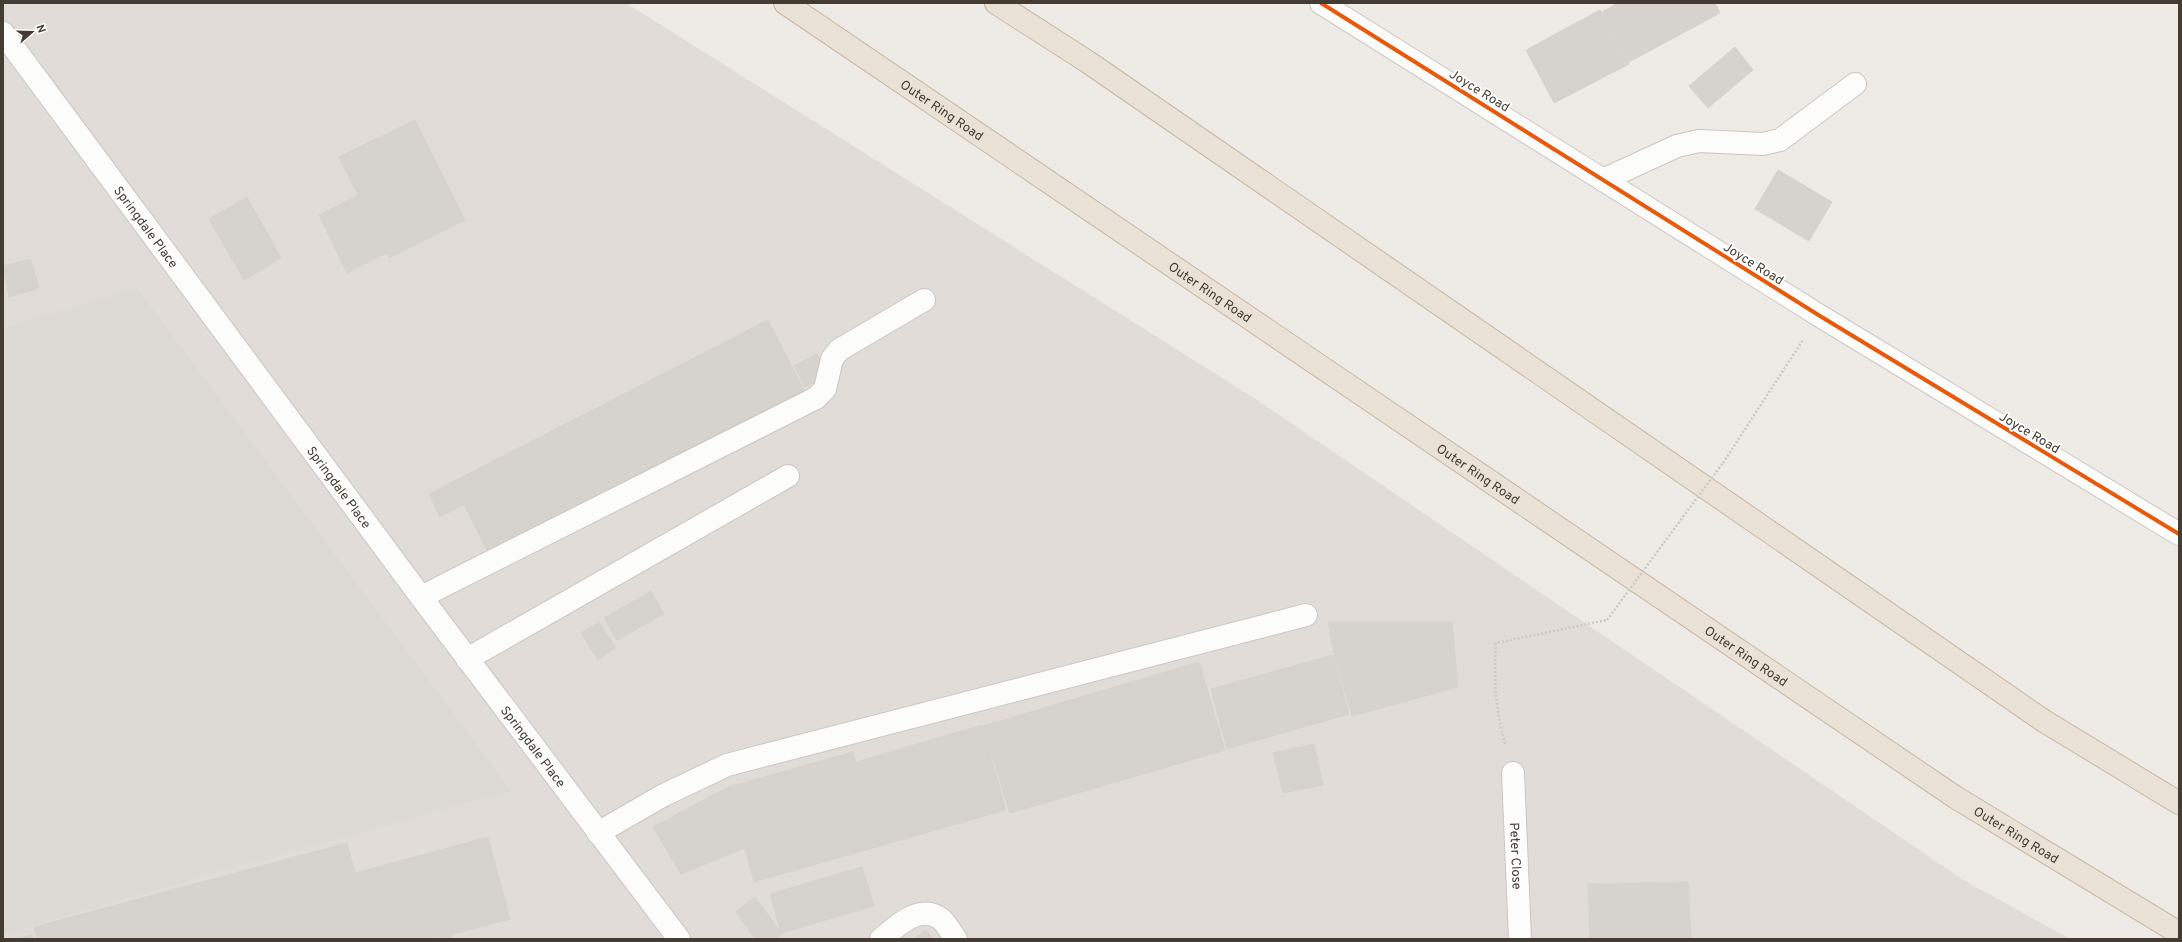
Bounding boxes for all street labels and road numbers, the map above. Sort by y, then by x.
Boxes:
street label: Joyce Road [1446,67,1512,116]
street label: Outer Ring Road [897,78,986,145]
street label: Springdale Place [109,184,181,272]
street label: Joyce Road [1720,240,1786,289]
street label: Outer Ring Road [1165,259,1254,327]
street label: Joyce Road [1996,409,2062,458]
street label: Outer Ring Road [1433,441,1522,509]
street label: Springdale Place [302,444,373,532]
street label: Outer Ring Road [1701,623,1790,691]
street label: Springdale Place [496,704,568,791]
street label: Outer Ring Road [1970,804,2061,868]
street label: Peter Close [1505,822,1524,890]

